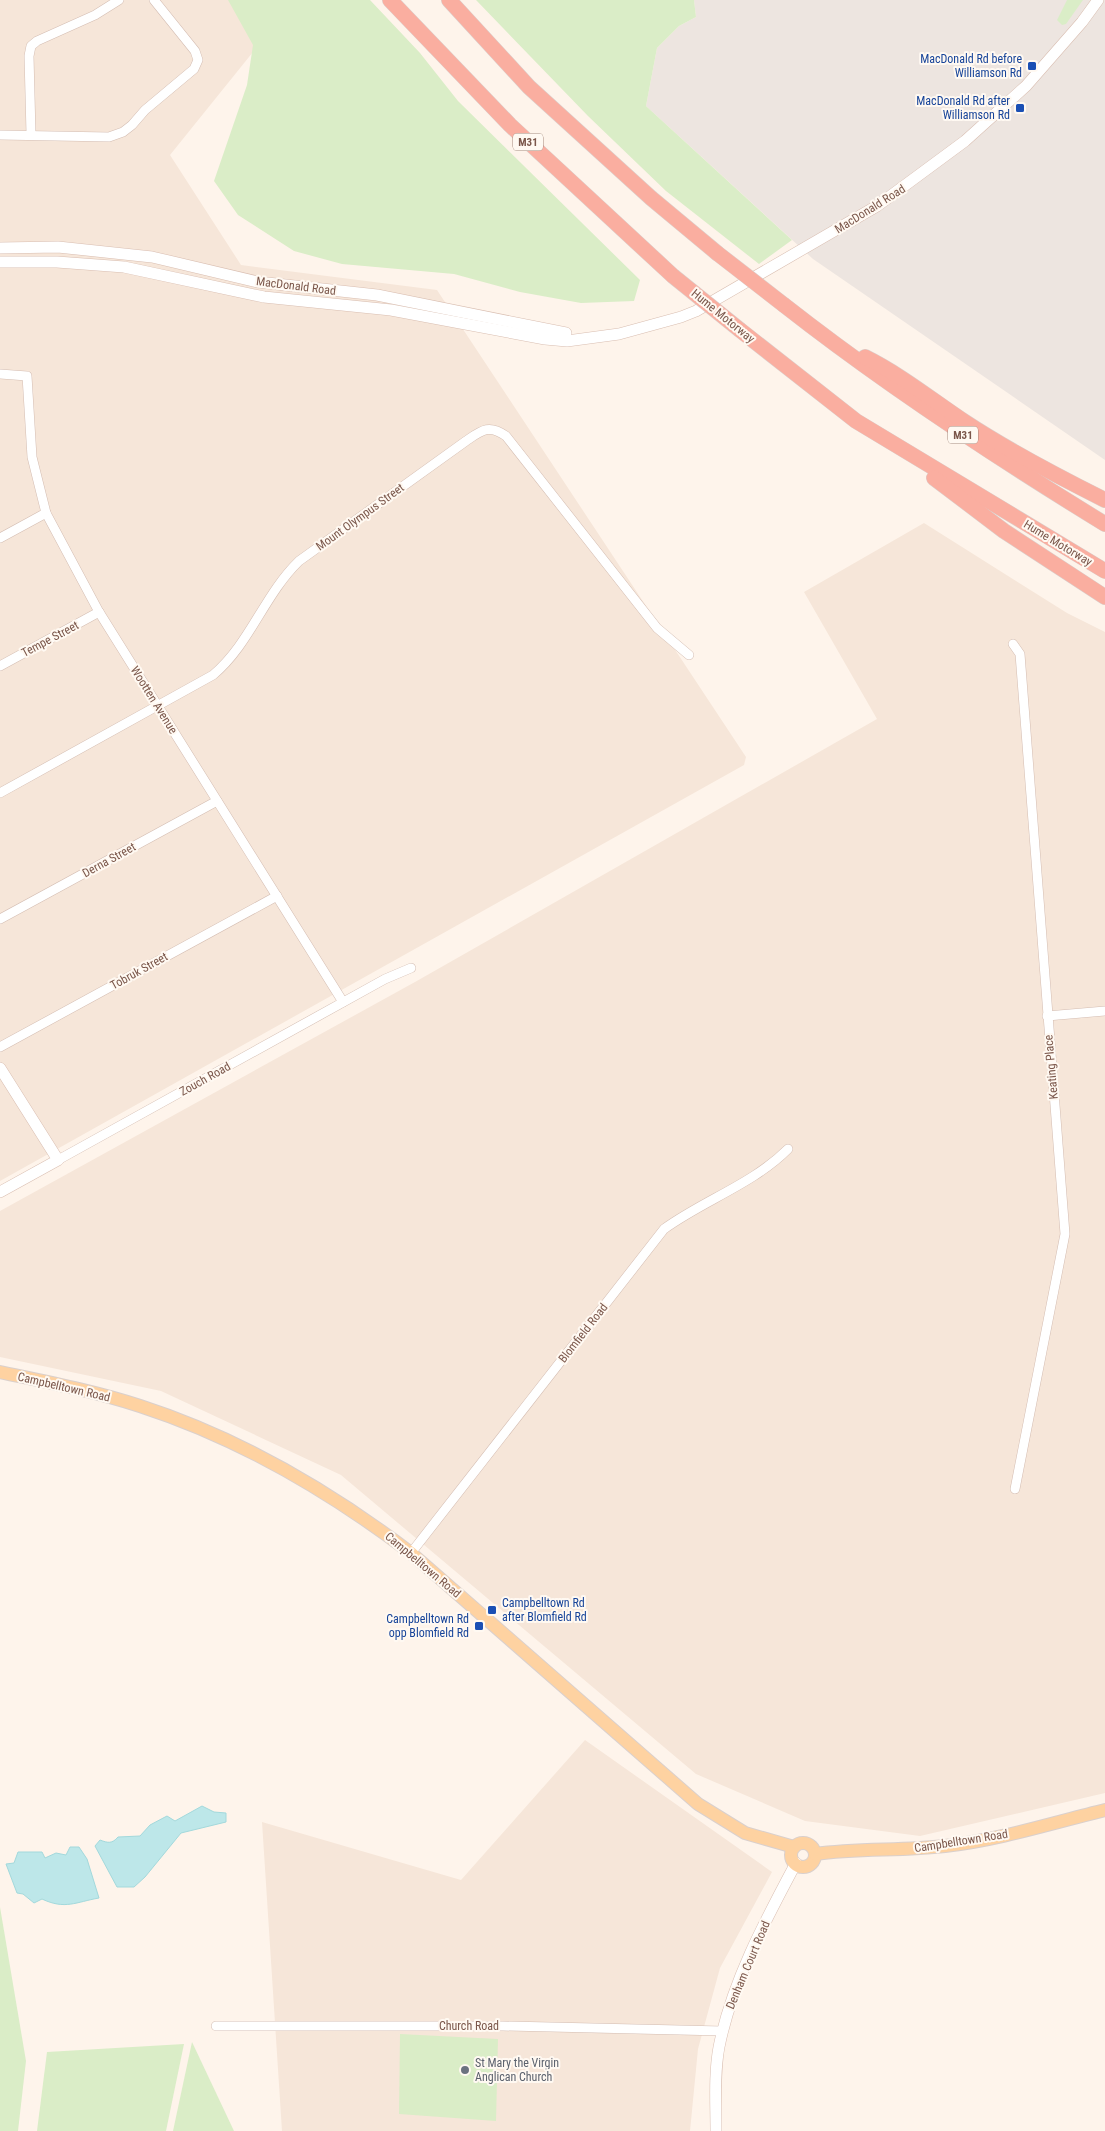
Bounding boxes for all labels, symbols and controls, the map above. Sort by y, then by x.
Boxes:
place label: MacDonald Rd before Williamson Rd [920,52,1022,80]
marker: MacDonald Rd before Williamson Rd [1026,60,1038,72]
place label: MacDonald Rd after Williamson Rd [916,94,1010,122]
marker: MacDonald Rd after Williamson Rd [1014,102,1026,114]
road number: M31 [513,134,543,150]
street label: MacDonald Road [832,182,908,236]
street label: MacDonald Road [255,274,337,298]
street label: Hume Motorway [689,286,757,346]
road number: M31 [948,426,978,444]
street label: Mount Olympus Street [313,480,407,554]
street label: Hume Motorway [1021,517,1095,569]
street label: Tempe Street [19,618,81,660]
street label: Wootten Avenue [128,664,180,737]
street label: Derna Street [80,839,138,880]
street label: Tobruk Street [108,949,170,992]
street label: Keating Place [1041,1034,1061,1100]
street label: Zouch Road [177,1059,233,1099]
street label: Blomfield Road [555,1301,611,1365]
street label: Campbelltown Road [16,1370,112,1404]
street label: Campbelltown Road [382,1529,464,1601]
place label: Campbelltown Rd after Blomfield Rd [502,1596,587,1624]
marker: Campbelltown Rd after Blomfield Rd [486,1604,498,1616]
place label: Campbelltown Rd opp Blomfield Rd [386,1612,469,1640]
marker: Campbelltown Rd opp Blomfield Rd [473,1620,485,1632]
street label: Campbelltown Road [913,1827,1009,1855]
street label: Denham Court Road [723,1919,773,2011]
street label: Church Road [439,2019,499,2033]
place label: St Mary the Virgin Anglican Church [475,2056,559,2084]
marker: St Mary the Virgin Anglican Church [459,2064,471,2076]

